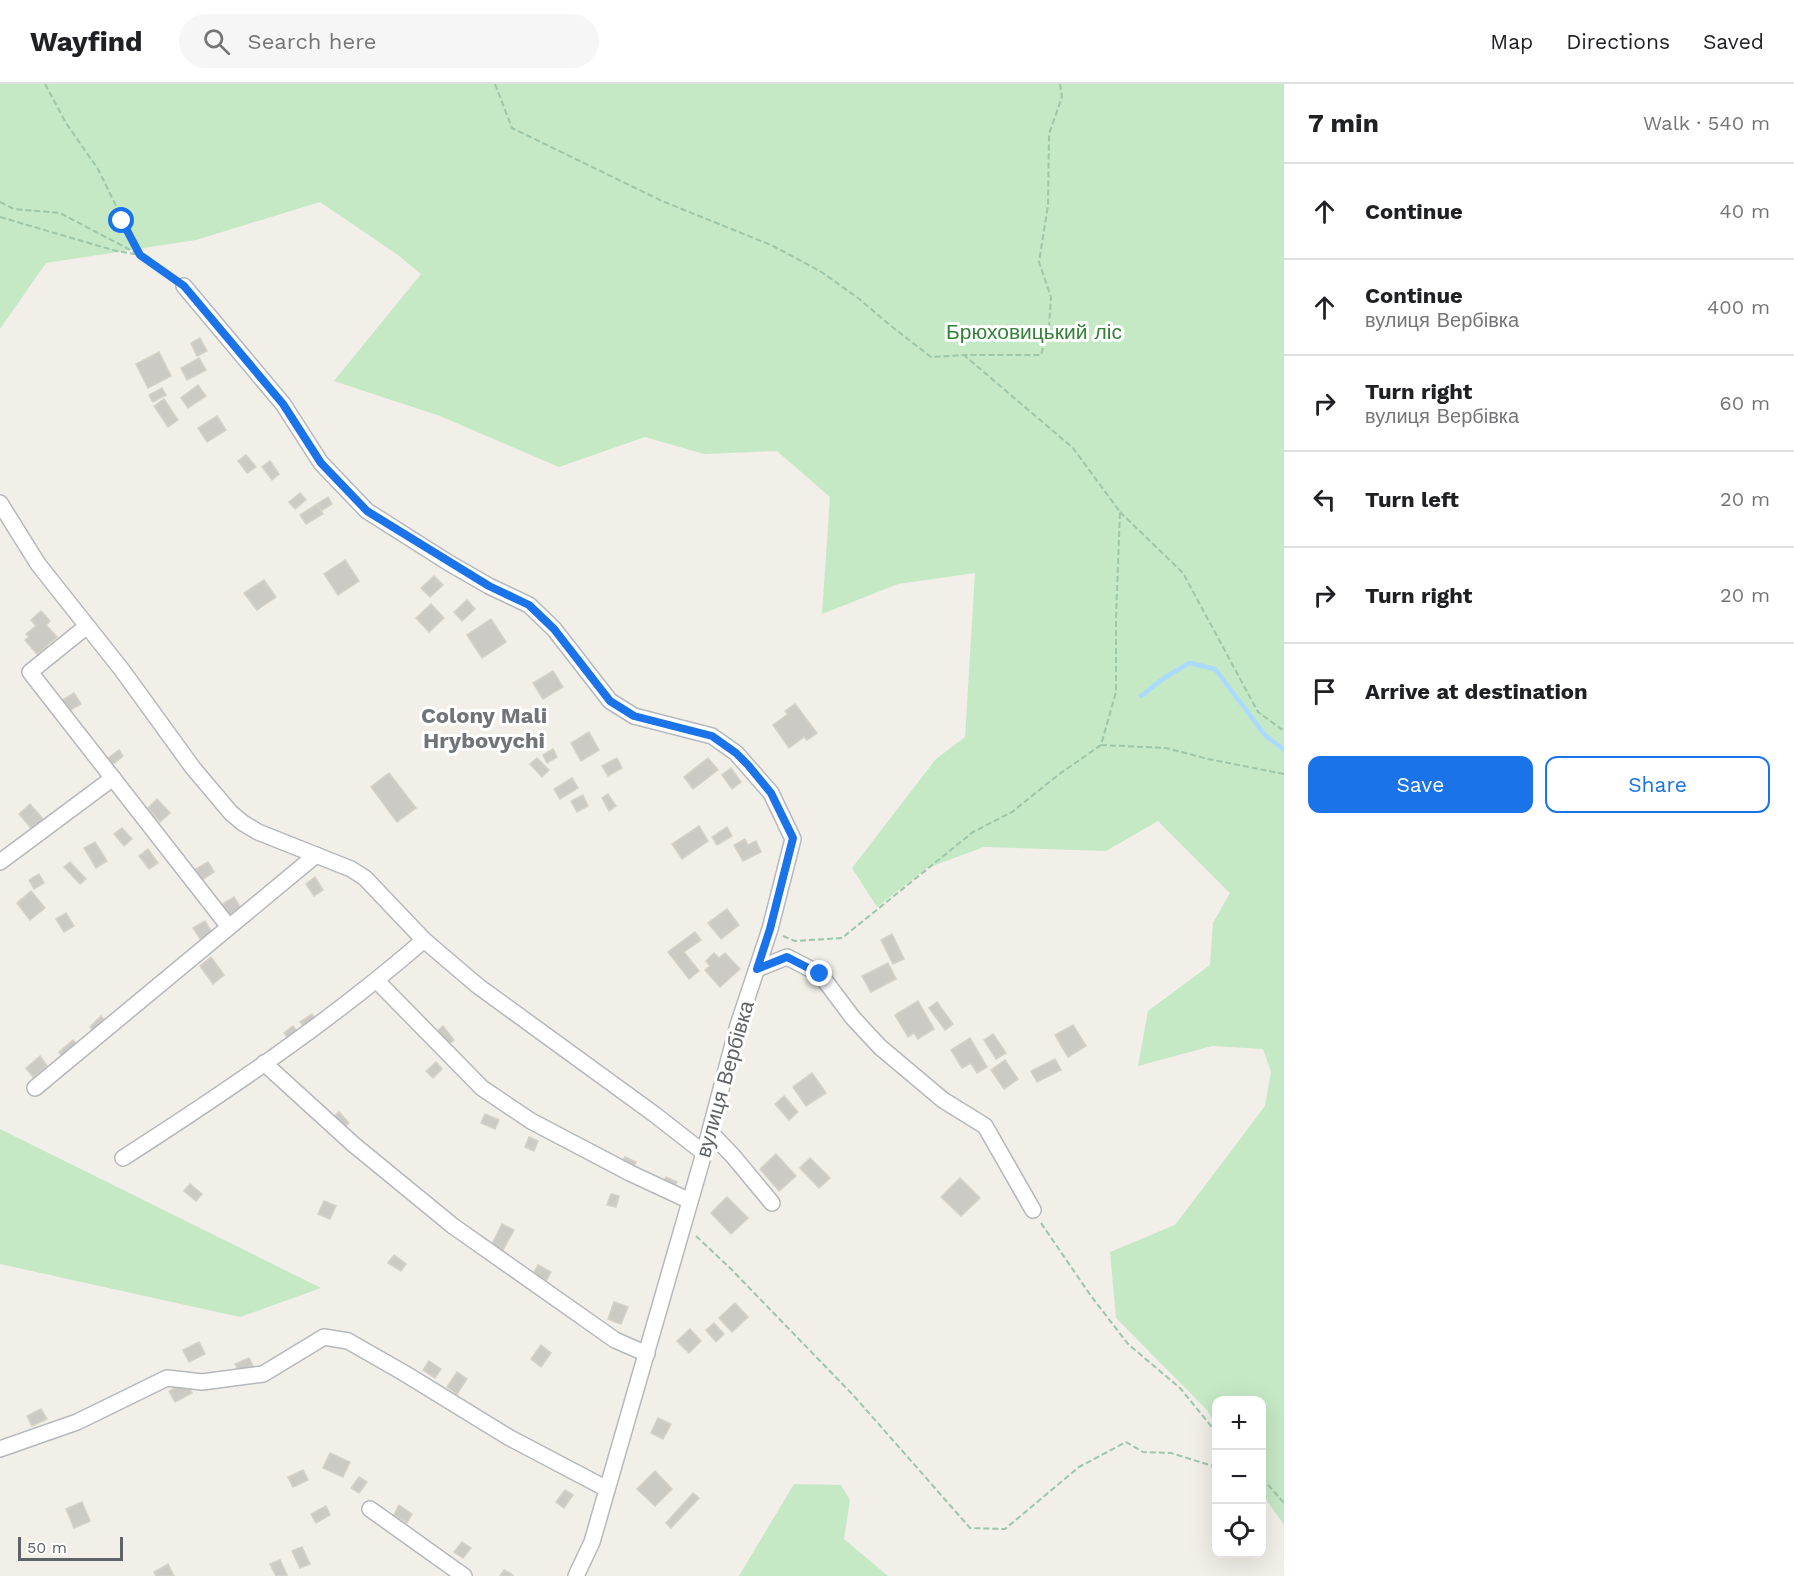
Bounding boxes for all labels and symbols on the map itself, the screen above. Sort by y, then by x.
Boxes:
route start [108,207,134,233]
park label: Брюховицький ліс [946,319,1122,344]
district label: Colony Mali Hrybovychi [421,703,547,753]
route end [806,960,832,986]
street label: вулиця Вербівка [690,997,759,1160]
scale bar [18,1534,123,1562]

